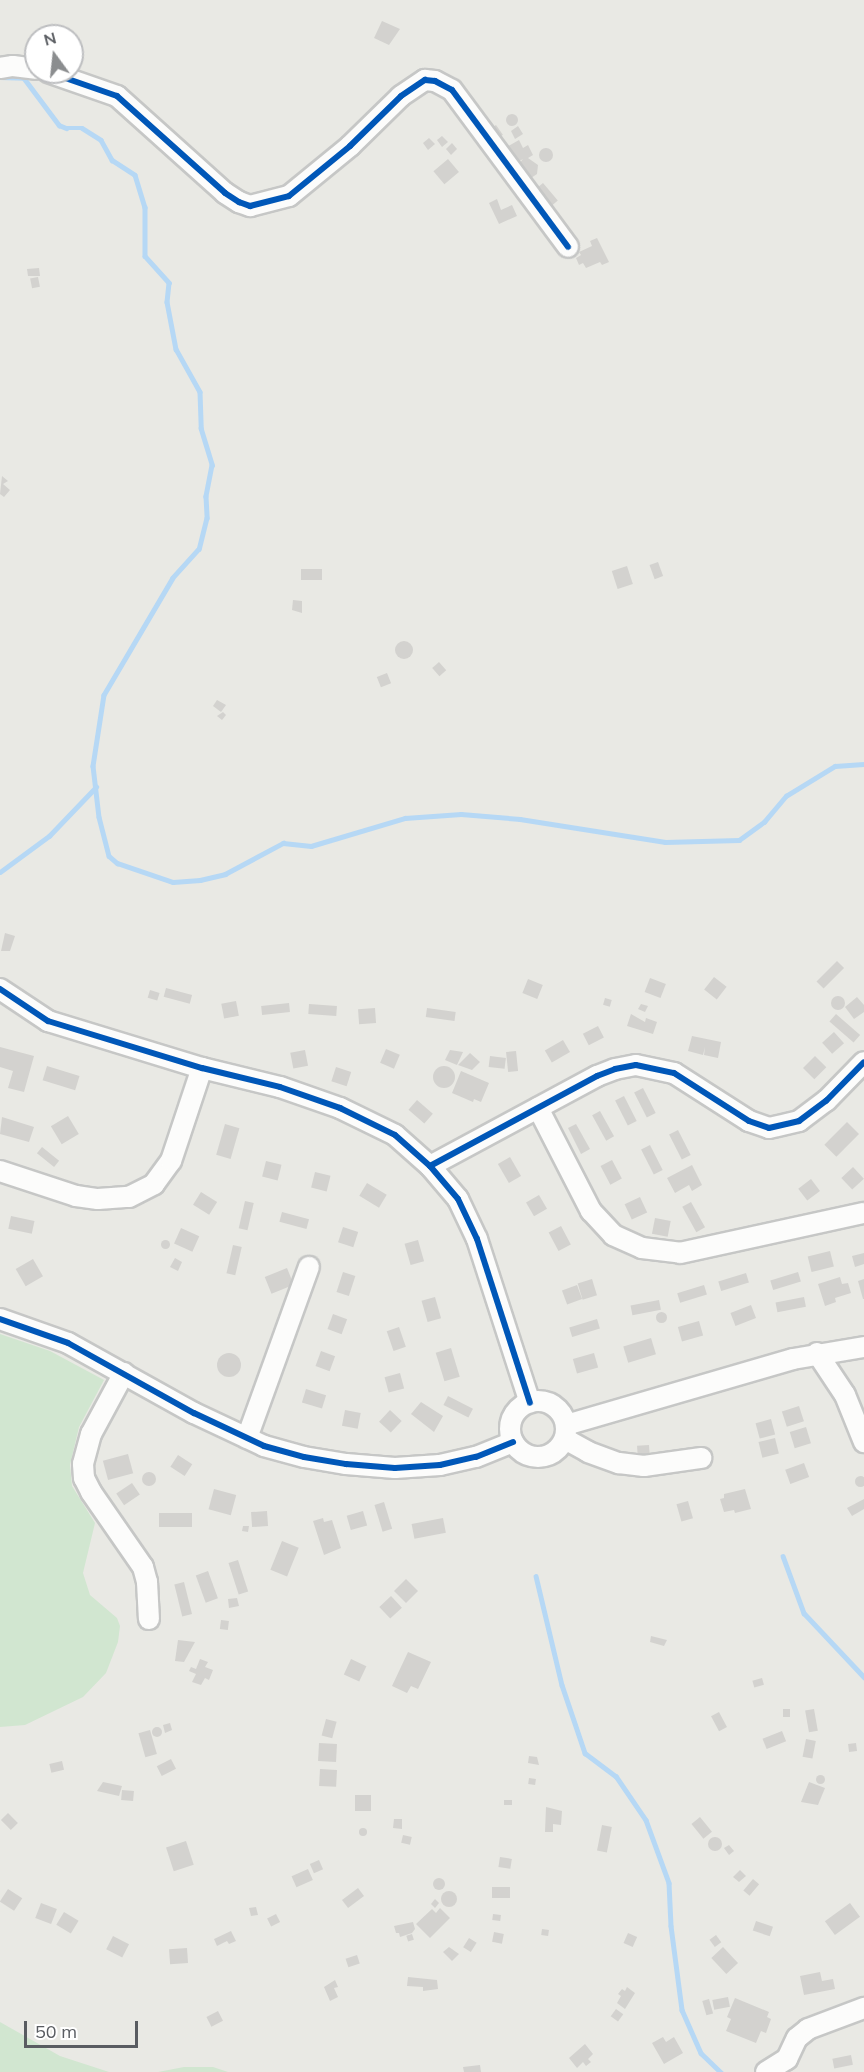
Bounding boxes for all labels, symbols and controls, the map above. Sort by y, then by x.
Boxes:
north arrow [24,24,84,84]
text: N [41,27,58,50]
scale bar [27,2009,141,2047]
text: 50 m [35,2020,77,2043]

